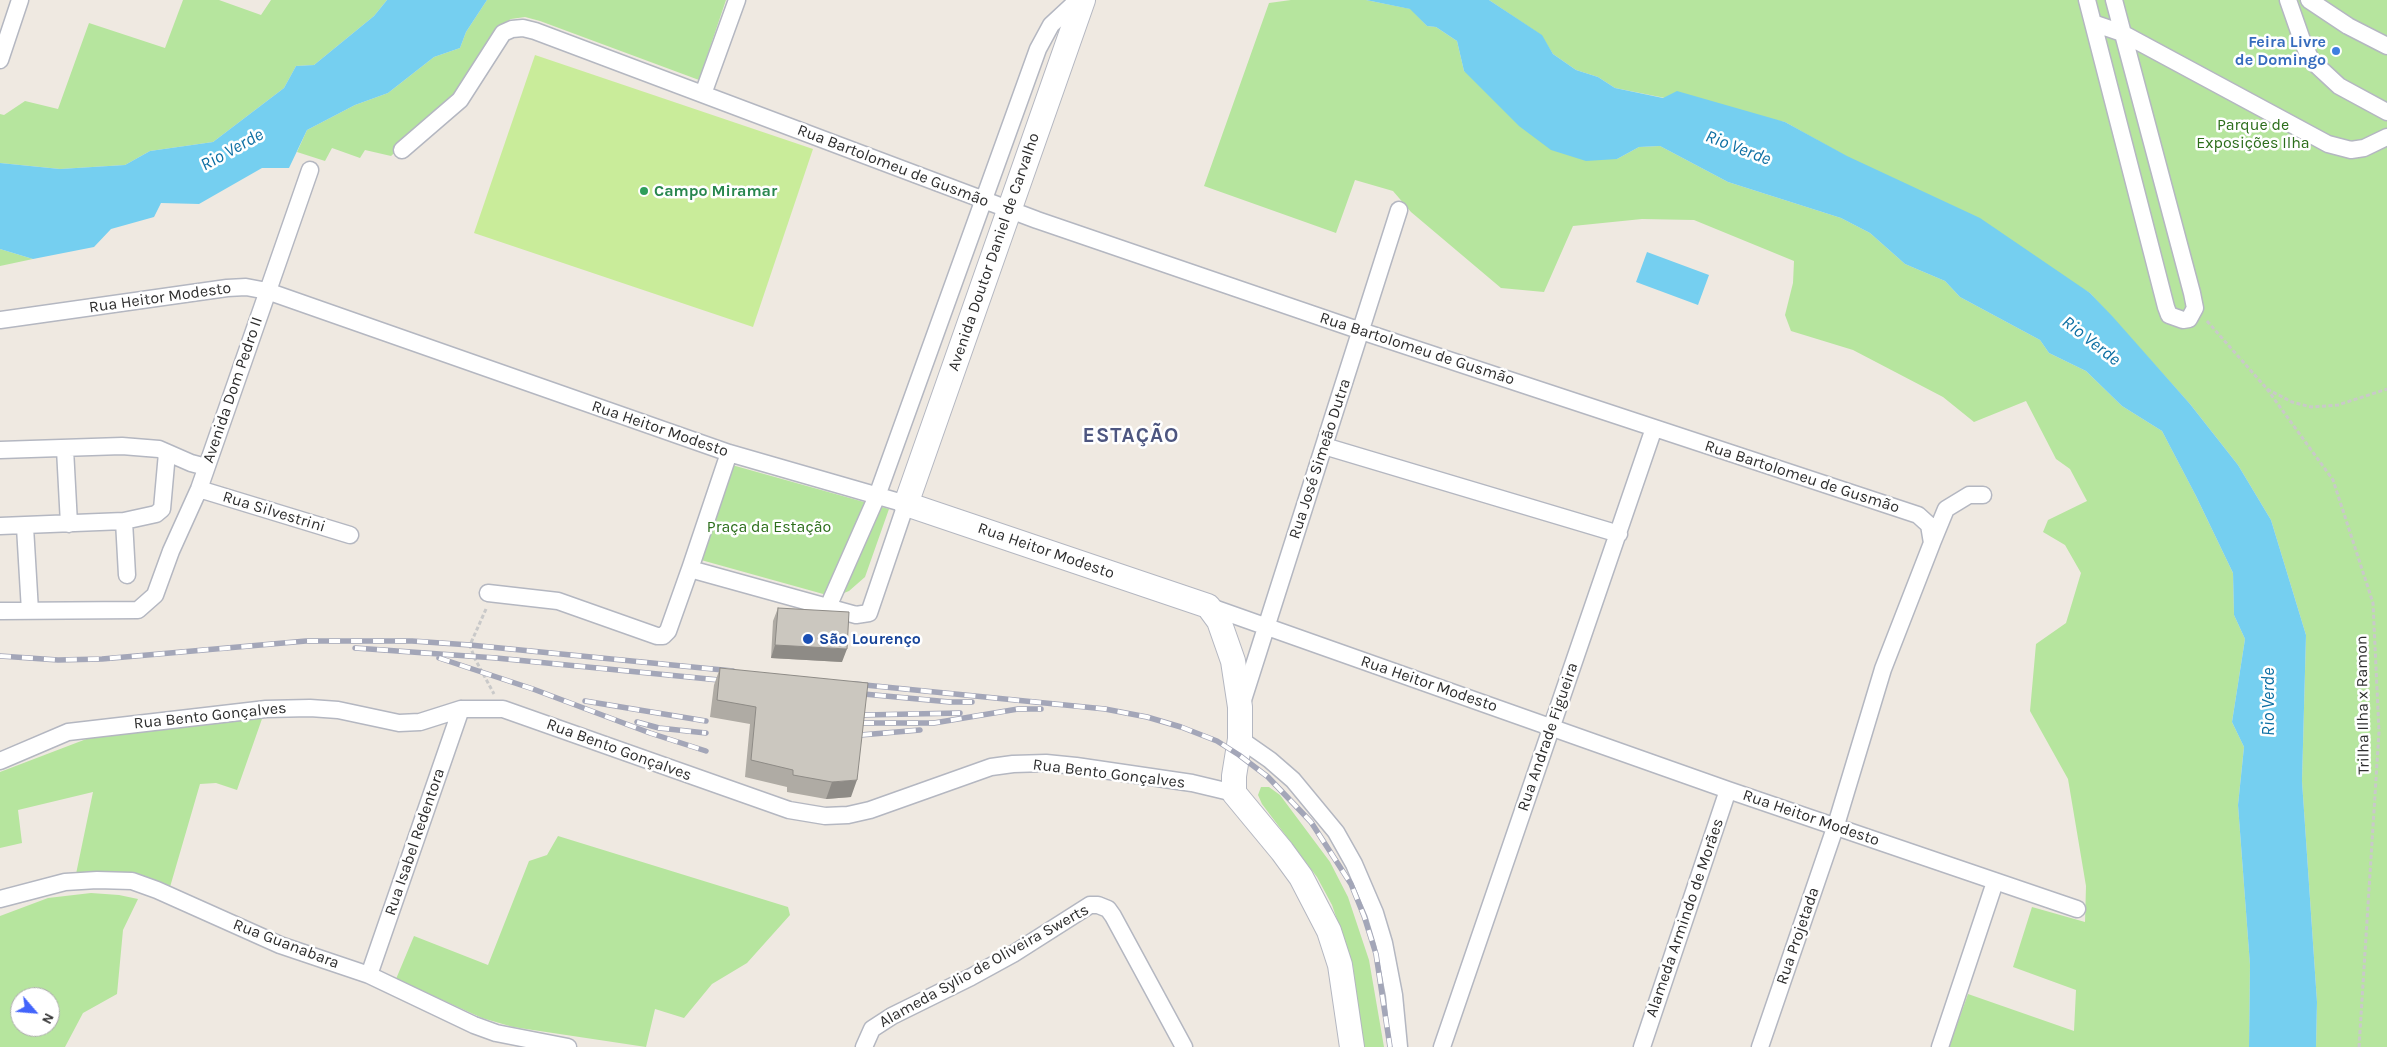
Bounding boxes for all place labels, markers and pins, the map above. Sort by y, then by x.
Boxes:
place label: Feira Livre de Domingo [2235,32,2326,70]
marker: Feira Livre de Domingo [2330,45,2342,57]
place label: Campo Miramar [654,181,777,201]
marker: Campo Miramar [638,185,650,197]
place label: São Lourenço [819,629,921,649]
marker: São Lourenço [801,632,815,646]

